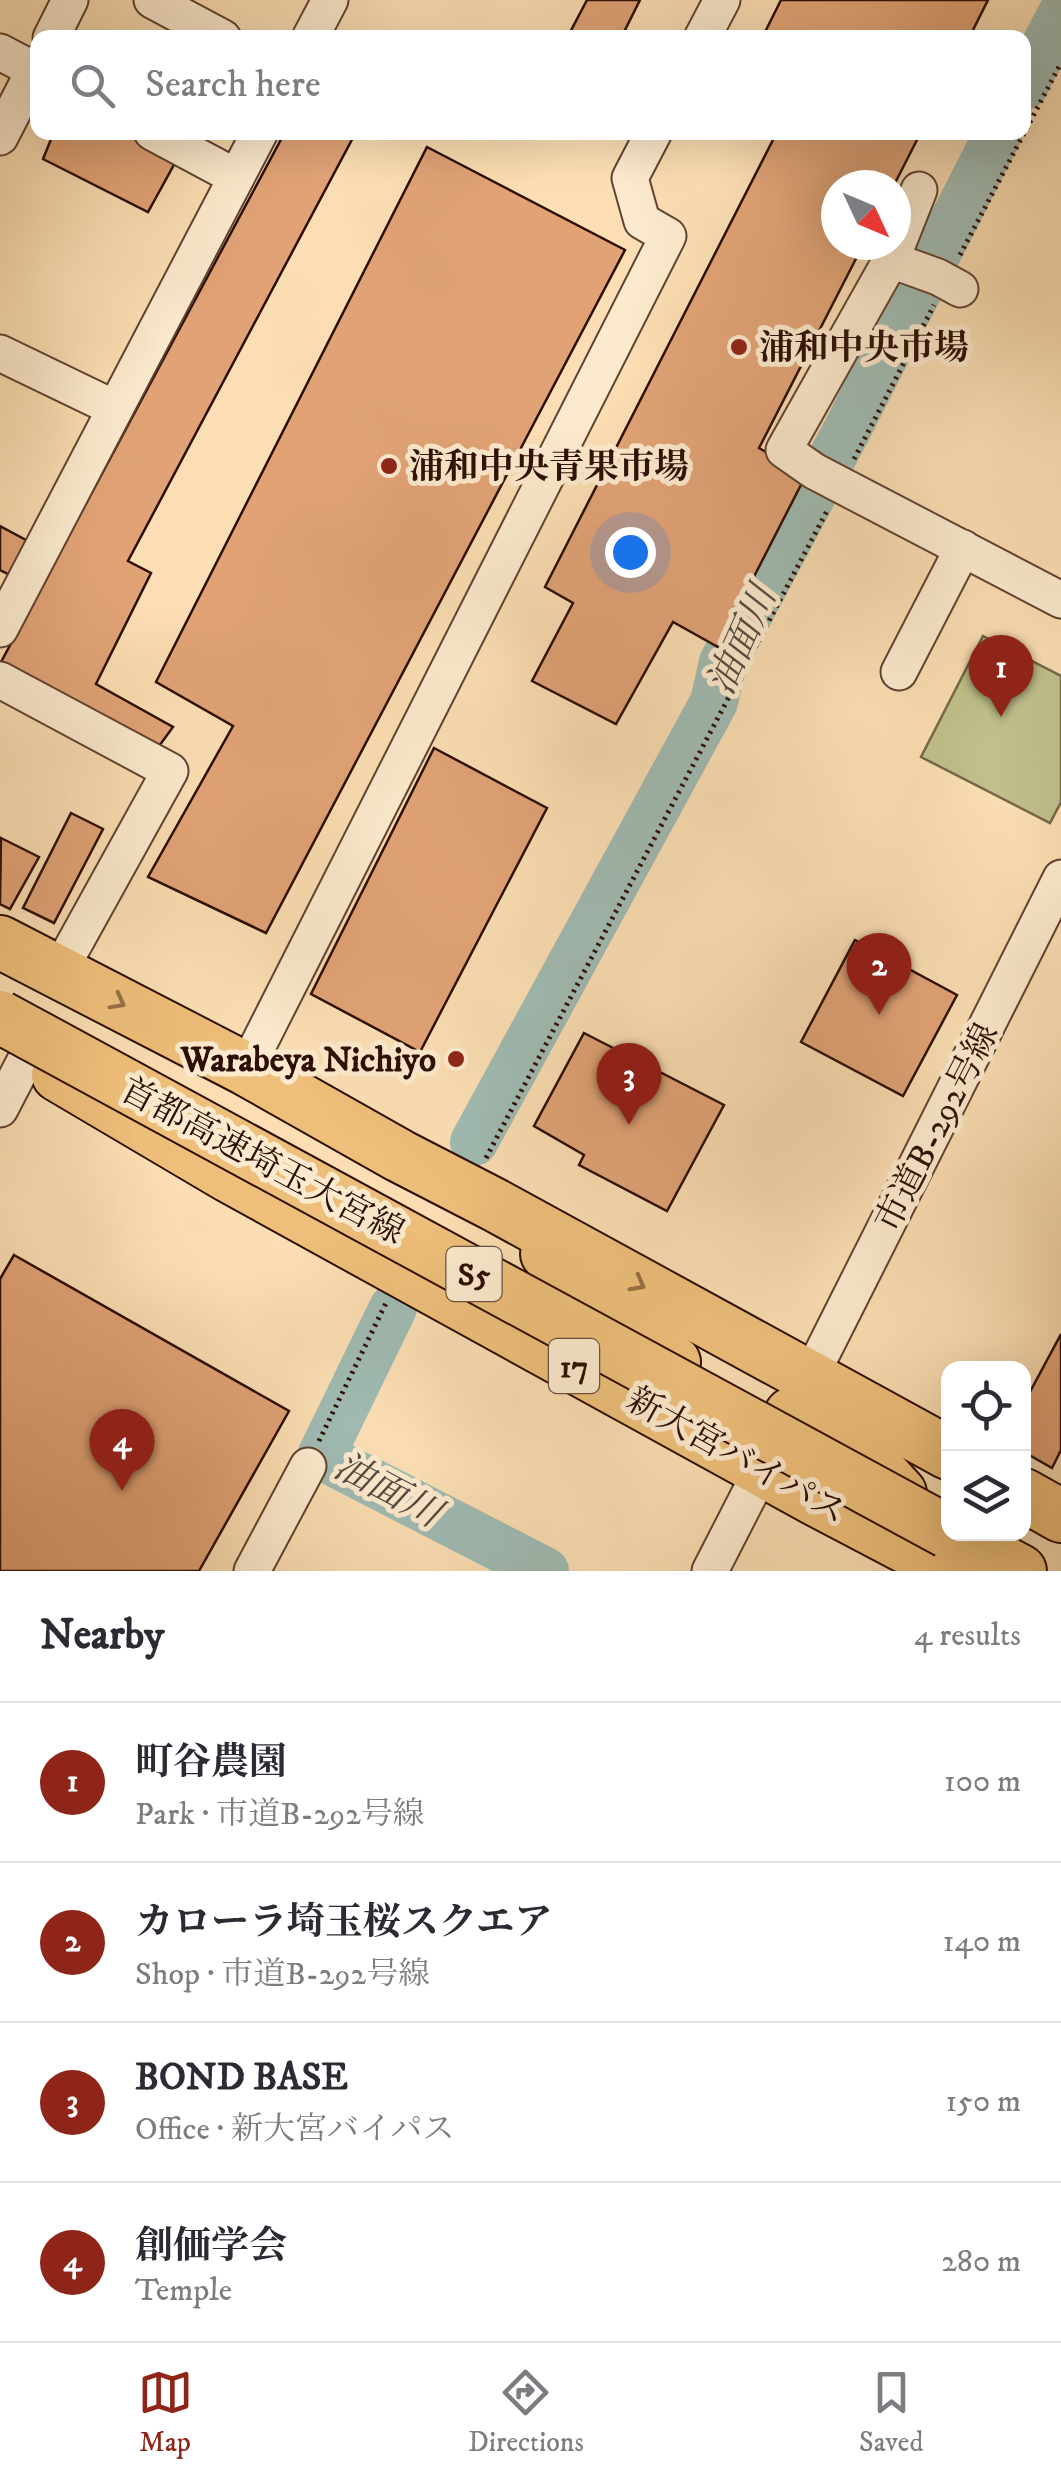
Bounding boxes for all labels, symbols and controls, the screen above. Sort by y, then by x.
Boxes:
search box [30,30,1031,140]
icon: search [65,58,120,113]
text: Search here [145,61,321,109]
north arrow [821,170,911,260]
place label: 浦和中央市場 [759,327,969,371]
marker: 浦和中央市場 [728,336,750,358]
place label: 浦和中央青果市場 [409,446,689,490]
marker: 浦和中央青果市場 [378,455,400,477]
your location [605,527,656,578]
water label: 油面川 [698,575,790,703]
pin: 1 [968,634,1034,717]
pin: 2 [846,932,912,1015]
one-way arrow [108,990,126,1009]
street label: 市道B-292号線 [866,1016,1009,1240]
place label: Warabeya Nichiyo [180,1039,436,1083]
pin: 3 [596,1042,662,1125]
marker: Warabeya Nichiyo [445,1048,467,1070]
street label: 首都高速埼玉大宮線 [113,1068,411,1255]
road number: S5 [446,1247,502,1301]
one-way arrow [628,1272,646,1291]
road number: 17 [549,1339,599,1393]
map controls [941,1361,1031,1541]
button: locate [941,1361,1031,1451]
street label: 新大宮バイパス [619,1378,854,1535]
pin: 4 [90,1408,154,1491]
water label: 油面川 [325,1443,452,1541]
button: layers [941,1451,1031,1541]
text: Nearby [40,1610,164,1662]
text: 4 results [914,1616,1021,1656]
text: 町谷農園 [135,1739,287,1787]
text: 1 [67,1762,78,1802]
text: 100 m [944,1762,1021,1802]
text: Park · 市道B-292号線 [135,1795,425,1835]
text: カローラ埼玉桜スクエア [135,1899,552,1947]
text: 2 [65,1922,80,1962]
text: 140 m [943,1922,1021,1962]
text: Shop · 市道B-292号線 [135,1955,430,1995]
text: BOND BASE [135,2054,348,2102]
text: 3 [67,2082,78,2122]
text: 150 m [945,2082,1021,2122]
text: Office · 新大宮バイパス [135,2110,454,2150]
text: 創価学会 [135,2223,287,2271]
text: 4 [63,2242,82,2282]
text: 280 m [941,2242,1021,2282]
text: Temple [135,2271,232,2311]
tab: Map [138,2365,193,2460]
tab: Directions [468,2365,584,2460]
tab: Saved [859,2365,923,2460]

